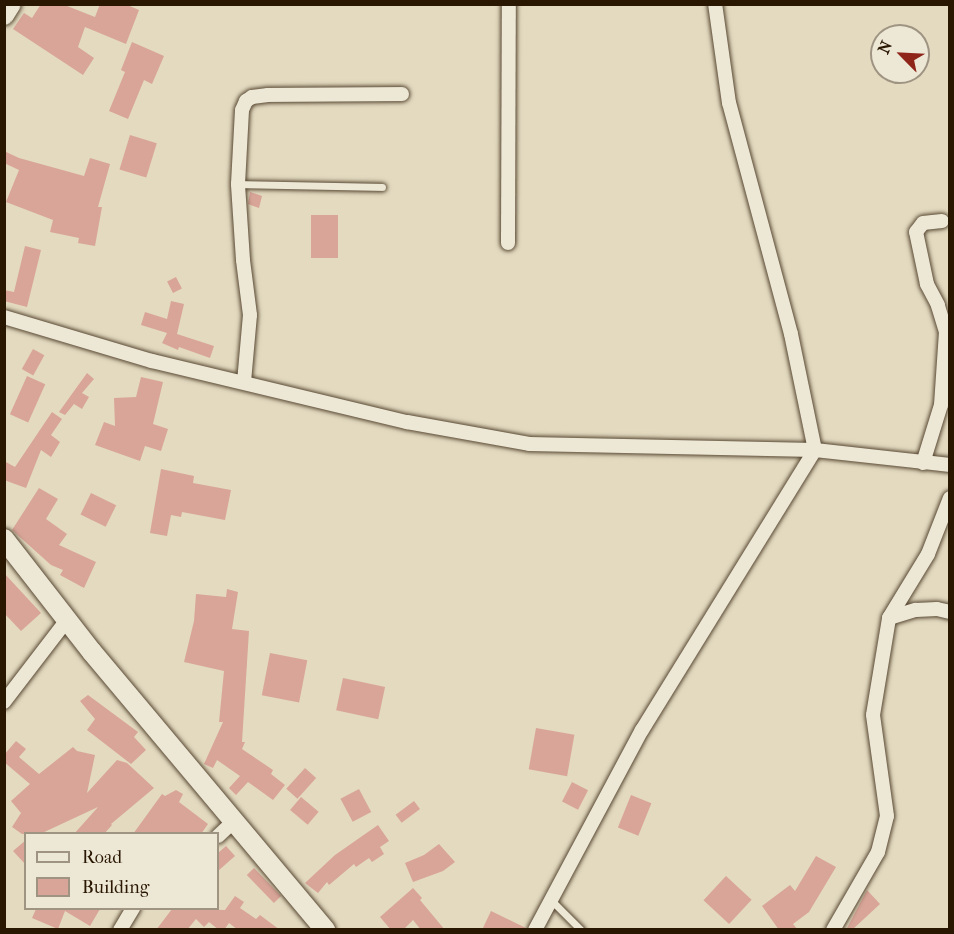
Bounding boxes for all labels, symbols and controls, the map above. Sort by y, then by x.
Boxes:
north arrow [870,24,930,84]
text: N [874,38,896,57]
legend [24,832,219,910]
text: Road [82,847,122,868]
text: Building [82,877,149,898]

